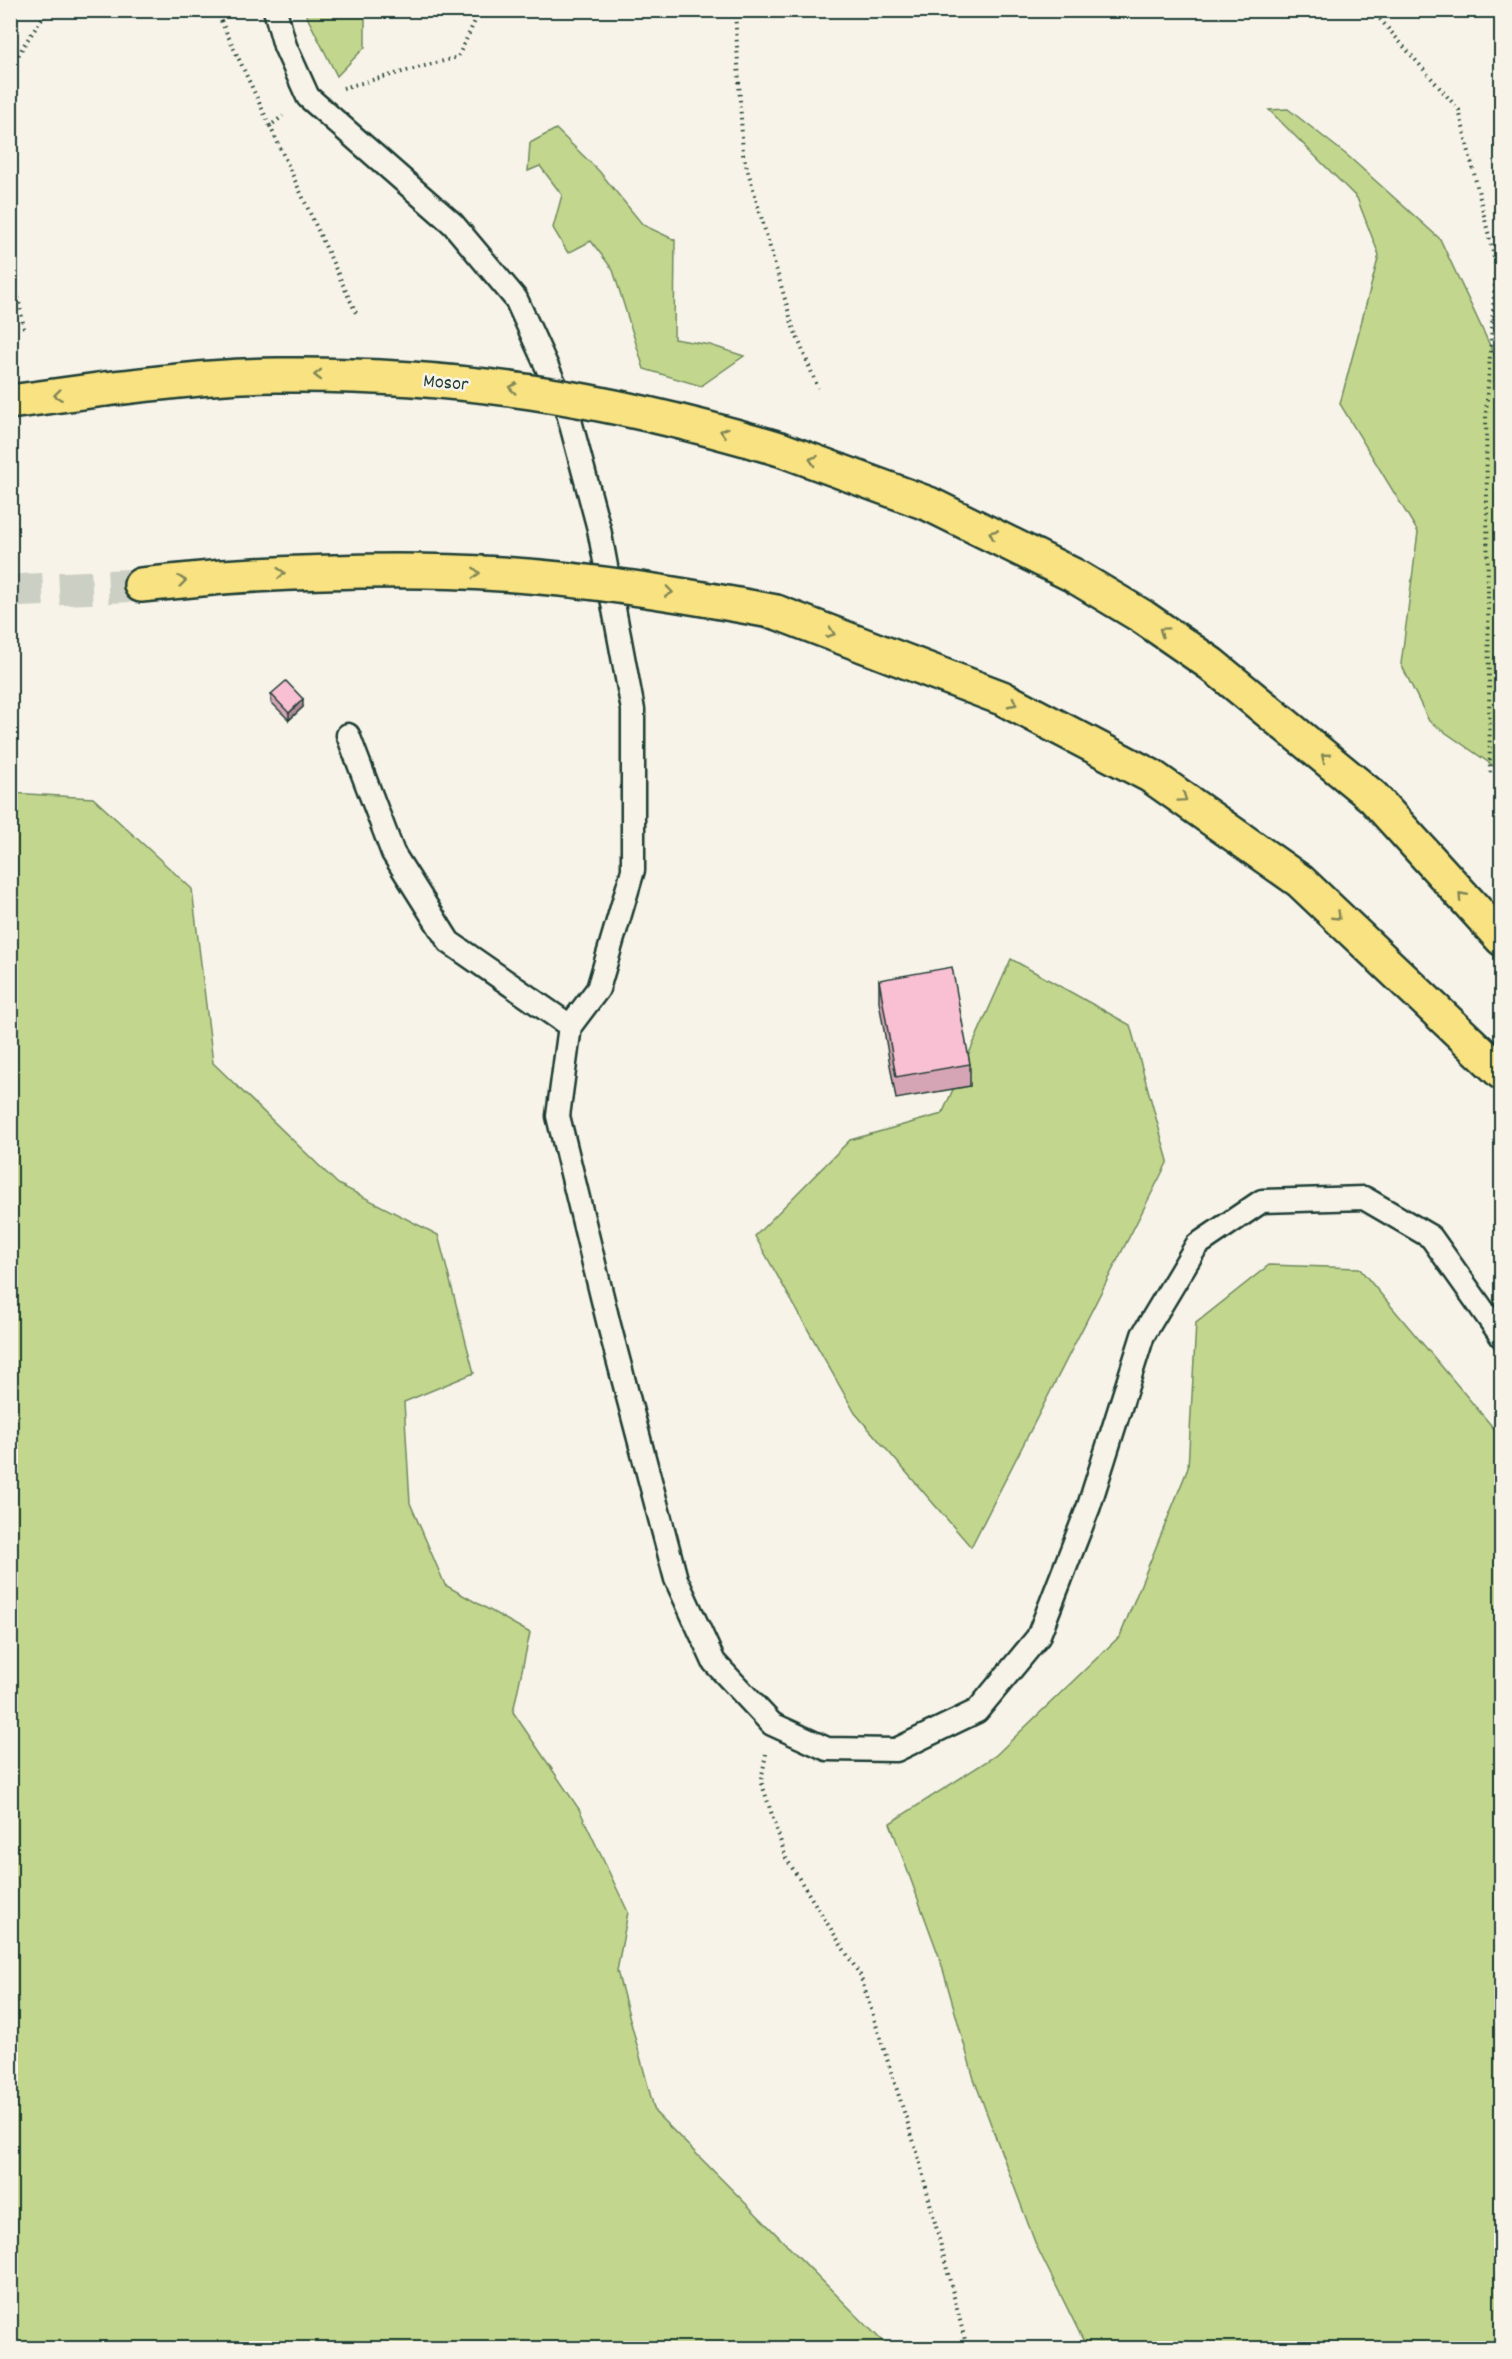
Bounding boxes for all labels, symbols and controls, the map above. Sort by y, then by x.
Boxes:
street label: Mosor [422,368,470,400]
one-way arrow [314,369,323,381]
one-way arrow [508,382,517,395]
one-way arrow [53,389,62,401]
one-way arrow [719,427,730,439]
one-way arrow [808,455,819,467]
one-way arrow [989,529,1000,541]
one-way arrow [471,566,480,579]
one-way arrow [276,567,285,580]
one-way arrow [177,575,186,588]
one-way arrow [665,586,674,598]
one-way arrow [825,626,836,638]
one-way arrow [1158,627,1169,638]
one-way arrow [1006,696,1017,708]
one-way arrow [1321,754,1332,765]
one-way arrow [1176,791,1187,802]
one-way arrow [1458,892,1469,902]
one-way arrow [1330,909,1341,920]

